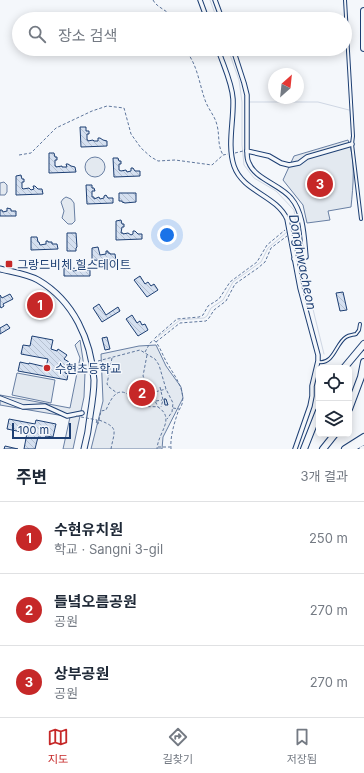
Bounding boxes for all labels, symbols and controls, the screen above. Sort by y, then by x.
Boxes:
search box [12,12,352,56]
icon: search [26,23,48,45]
text: 장소 검색 [58,26,117,45]
north arrow [268,68,304,104]
pin: 3 [307,169,333,199]
water label: Donghwacheon [286,213,320,311]
your location [157,225,177,245]
place label: 그랑드비체.힐스테이트 [17,257,131,272]
marker: 그랑드비체.힐스테이트 [4,259,14,269]
pin: 1 [27,290,53,320]
place label: 수현초등학교 [55,361,121,376]
marker: 수현초등학교 [42,363,52,373]
map controls [316,365,352,437]
button: locate [316,365,352,401]
pin: 2 [129,378,155,408]
button: layers [316,401,352,437]
scale bar [12,421,71,440]
text: 100 m [18,423,49,437]
text: 주변 [16,467,47,487]
text: 3개 결과 [300,468,348,484]
text: 수현유치원 [54,520,123,539]
text: 1 [26,530,32,546]
text: 250 m [309,530,348,546]
text: 학교 · Sangni 3-gil [54,541,163,557]
text: 들녘오름공원 [54,592,137,611]
text: 2 [25,602,33,618]
text: 270 m [310,602,348,618]
text: 공원 [54,613,78,629]
text: 상부공원 [54,664,109,683]
text: 3 [25,674,33,690]
text: 270 m [310,674,348,690]
text: 공원 [54,685,78,701]
tab: 지도 [47,726,69,766]
tab: 길찾기 [163,726,193,766]
tab: 저장됨 [287,726,317,766]

